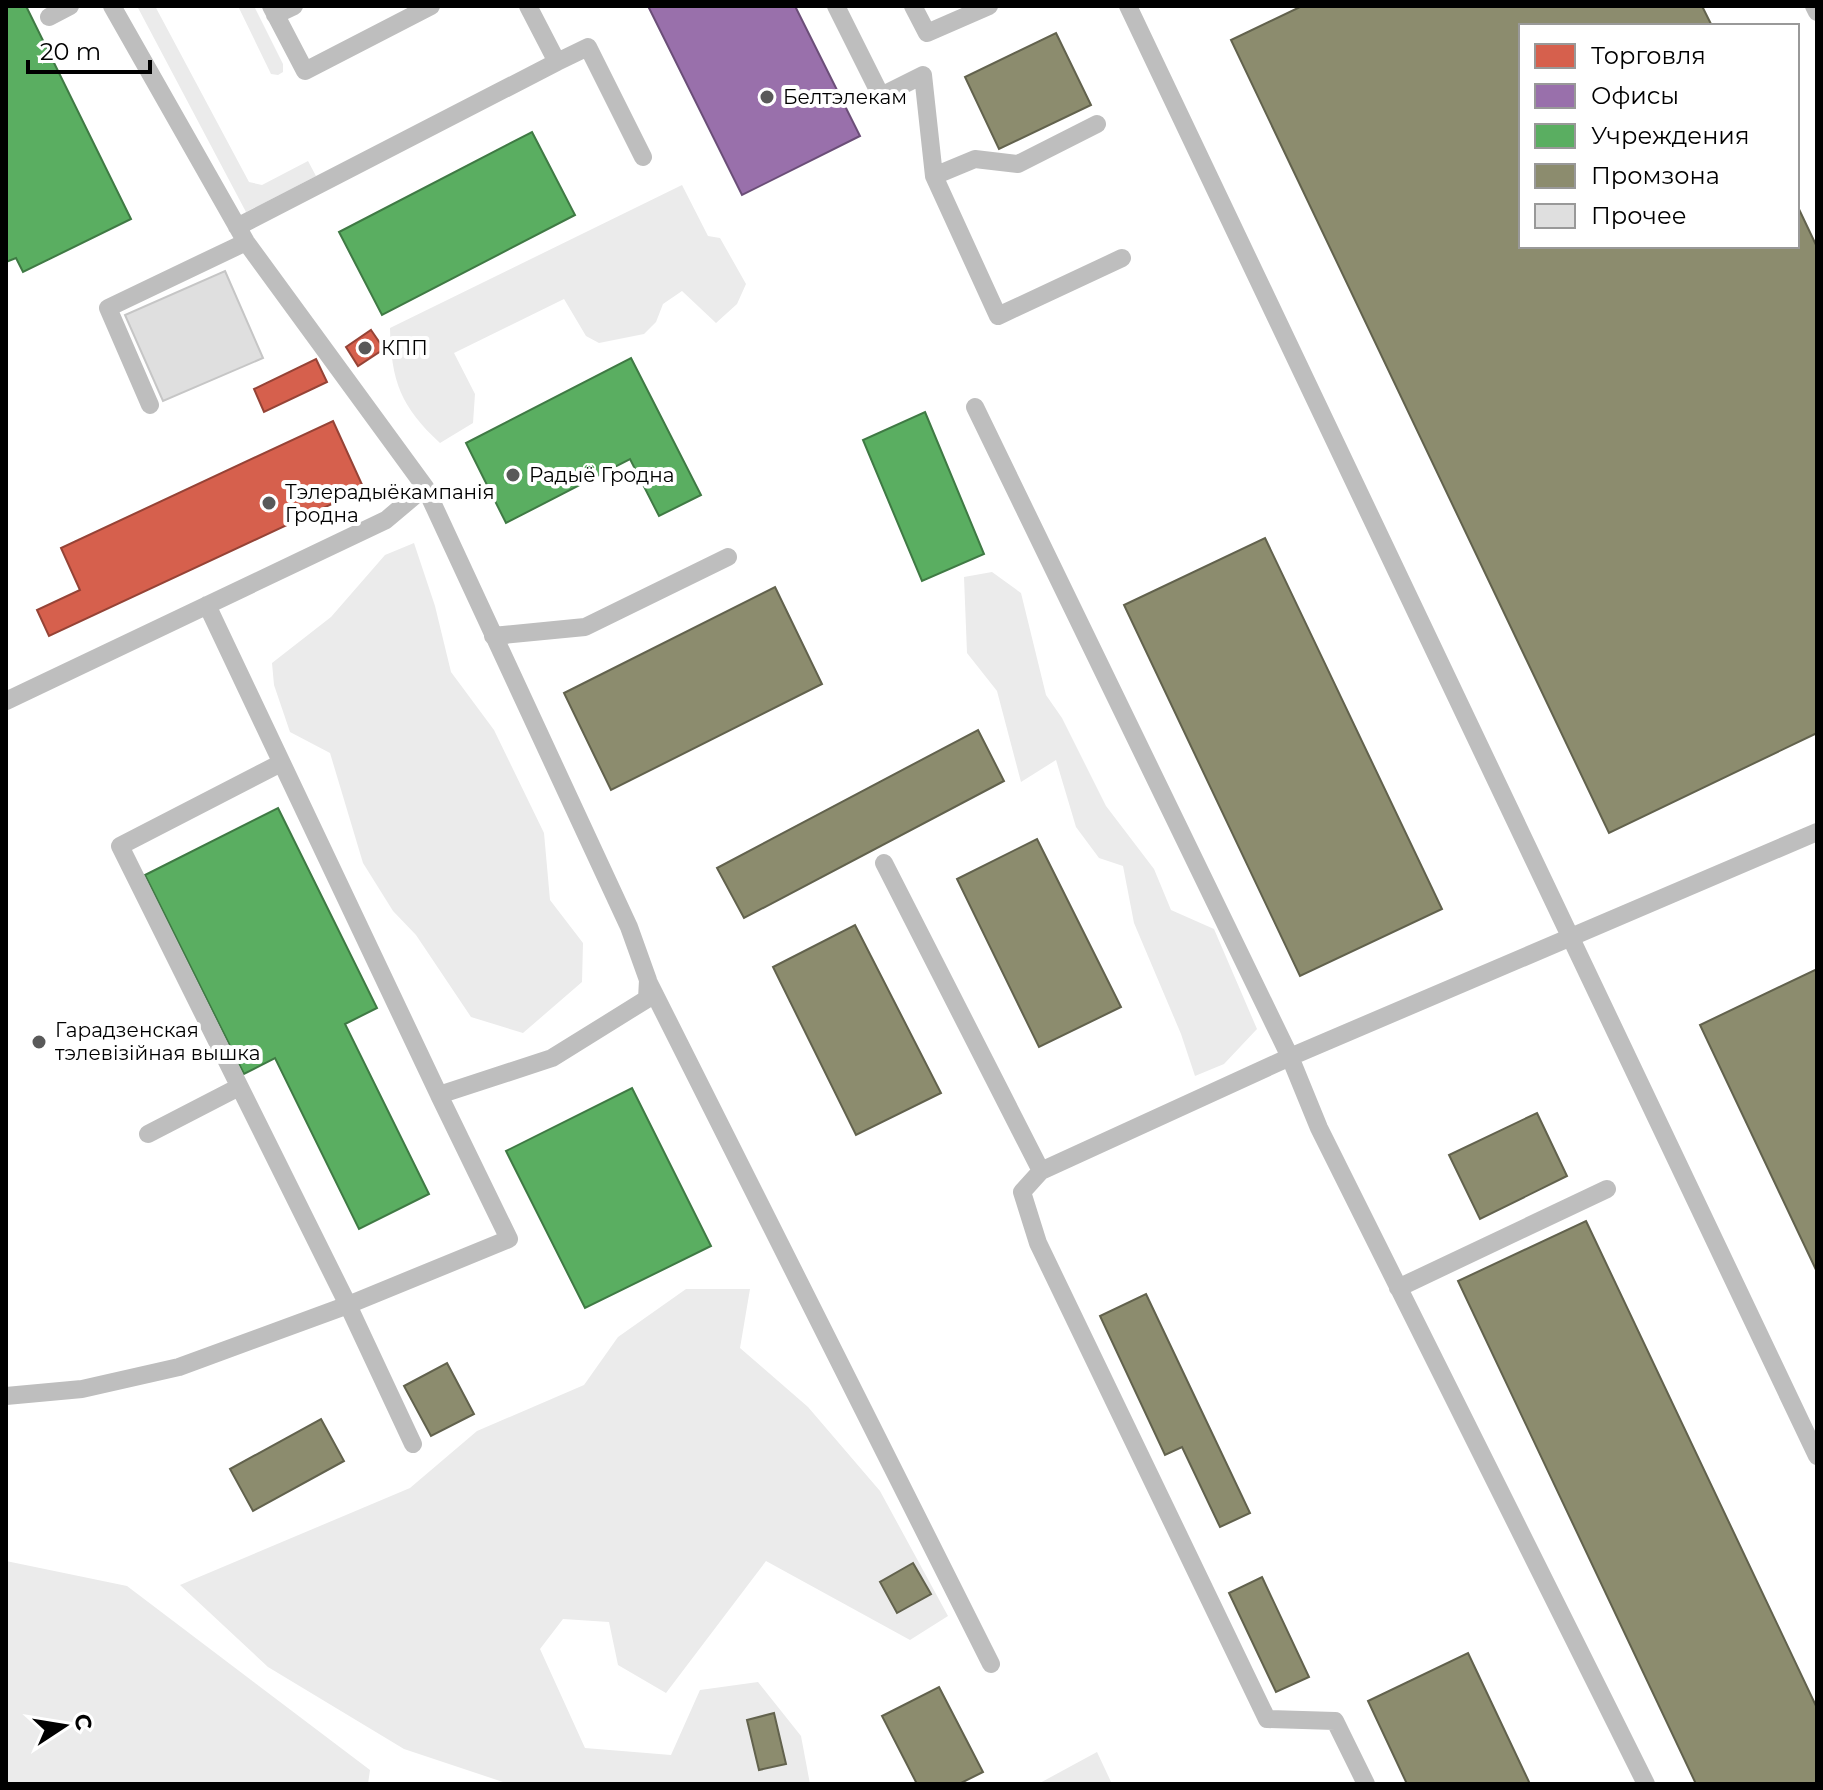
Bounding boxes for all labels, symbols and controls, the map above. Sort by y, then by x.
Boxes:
scale bar [28,24,150,74]
legend [1519,24,1799,248]
text: 20 m [40,37,101,66]
text: Торговля [1591,41,1706,70]
text: Офисы [1591,81,1679,110]
place label: Белтэлекам [783,85,907,109]
marker: Белтэлекам [758,88,776,106]
text: Учреждения [1591,121,1749,150]
text: Промзона [1591,161,1720,190]
text: Прочее [1591,201,1687,230]
place label: КПП [381,336,428,360]
marker: КПП [356,339,374,357]
place label: Радыё Гродна [529,463,674,487]
marker: Радыё Гродна [504,466,522,484]
place label: Тэлерадыёкампанія Гродна [285,480,495,527]
marker: Тэлерадыёкампанія Гродна [260,494,278,512]
place label: Гарадзенская тэлевізійная вышка [55,1018,260,1065]
marker: Гарадзенская тэлевізійная вышка [30,1033,48,1051]
north arrow [24,1686,104,1766]
text: С [68,1711,98,1733]

